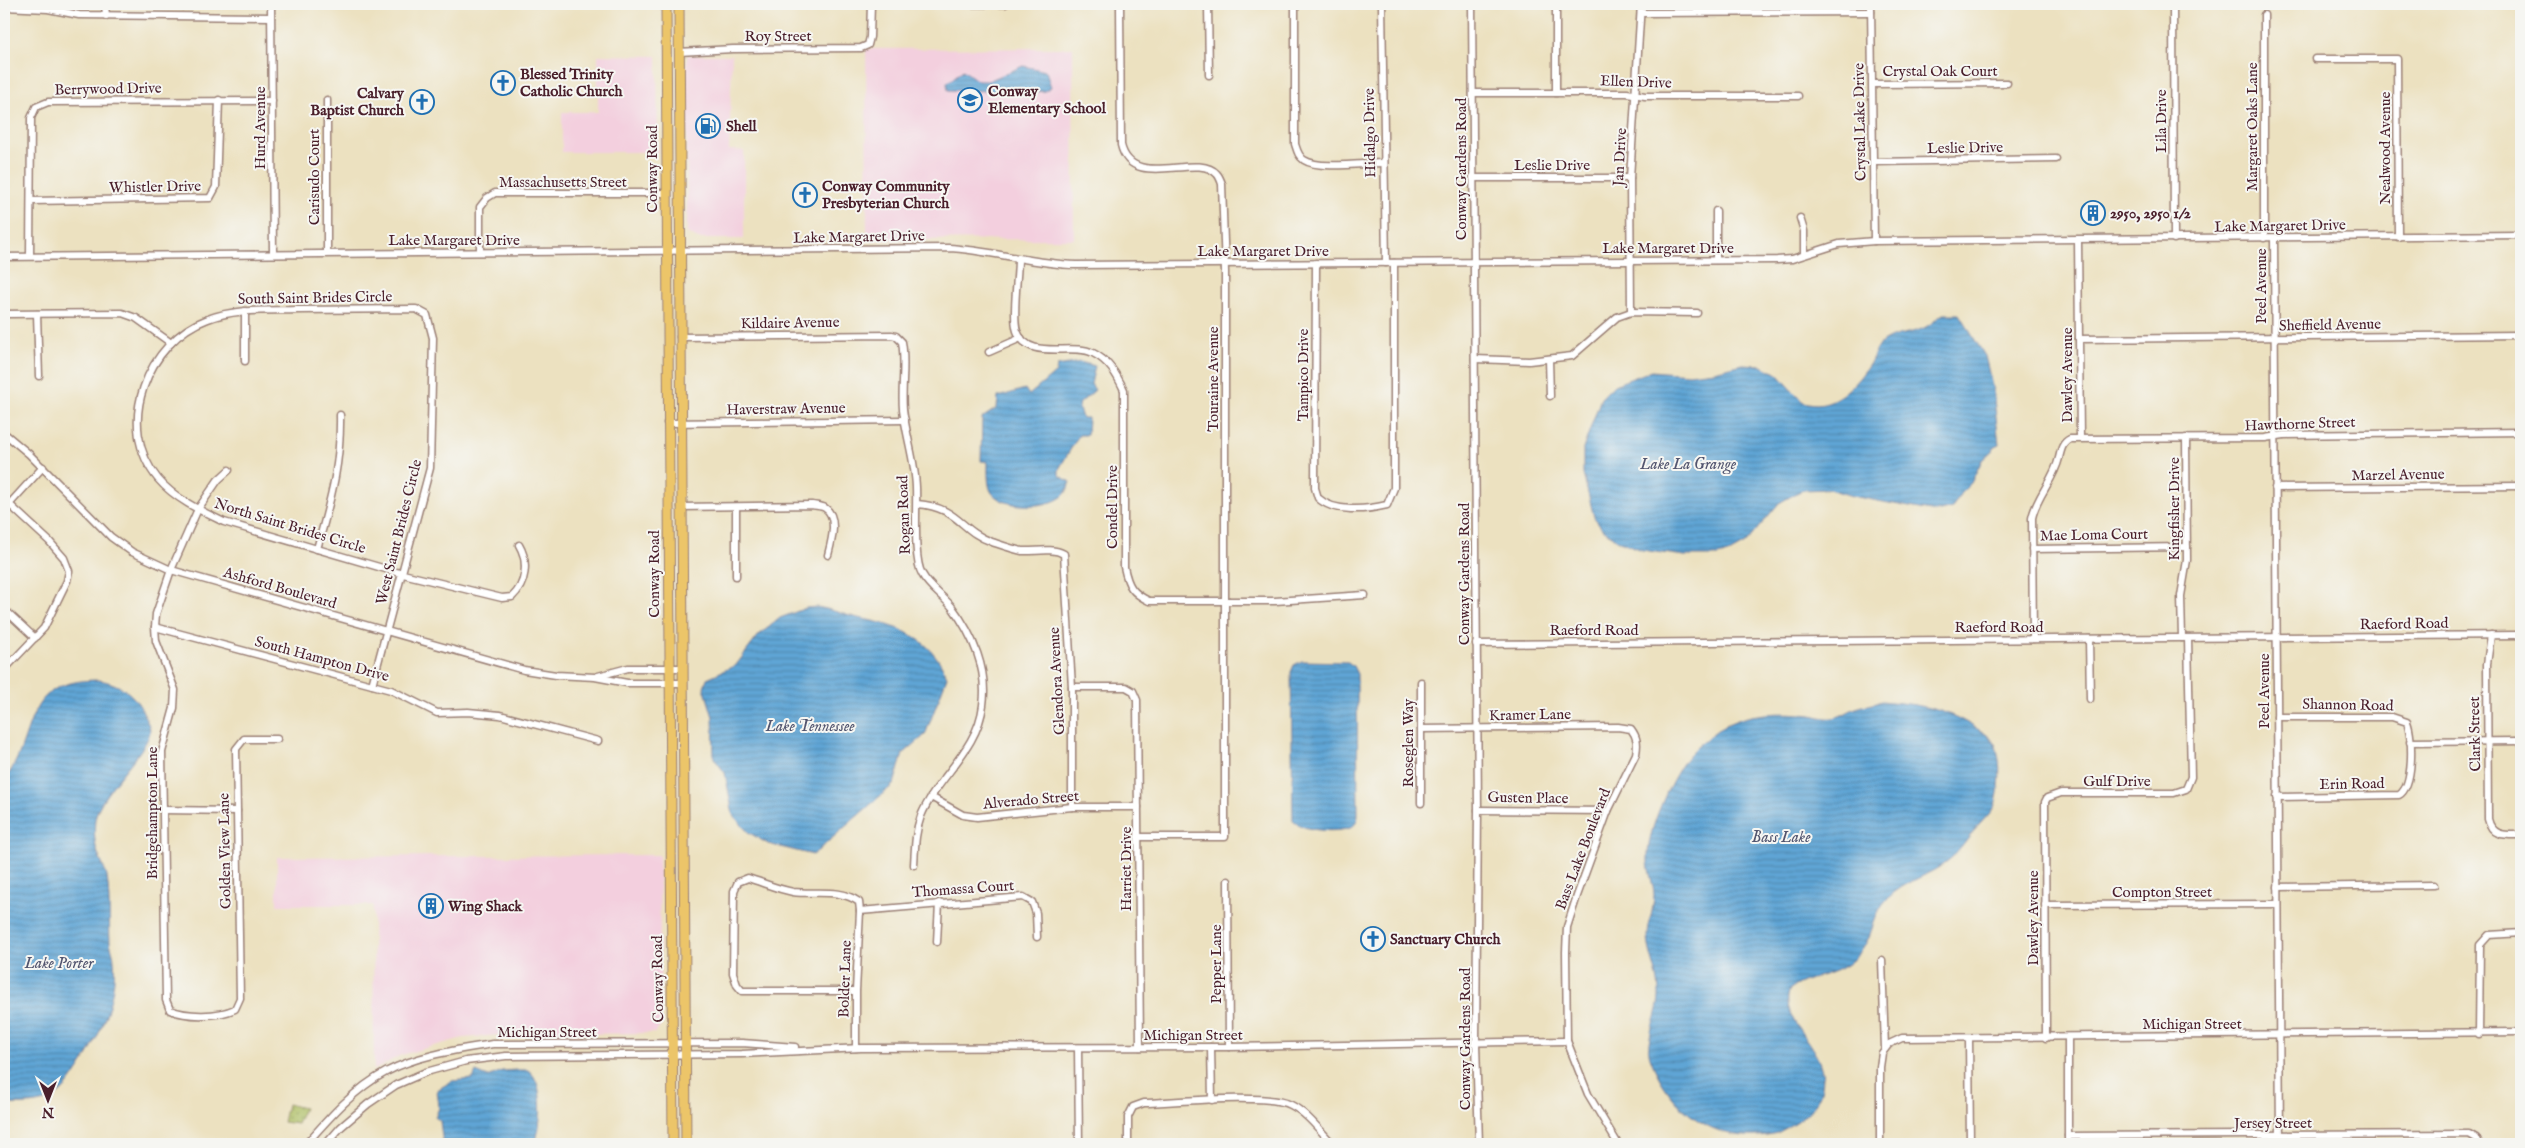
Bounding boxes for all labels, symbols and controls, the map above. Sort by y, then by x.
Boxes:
street label: Roy Street [744,27,812,46]
street label: Crystal Oak Court [1882,62,1998,81]
street label: Margaret Oaks Lane [2243,62,2262,192]
street label: Crystal Lake Drive [1849,63,1871,181]
place label: Blessed Trinity Catholic Church [520,65,623,101]
church icon: Blessed Trinity Catholic Church [490,70,516,96]
street label: Ellen Drive [1600,71,1672,93]
street label: Berrywood Drive [54,79,162,99]
place label: Conway Elementary School [988,82,1107,118]
place label: Calvary Baptist Church [310,84,405,120]
street label: Hurd Avenue [251,86,270,170]
school or university icon: Conway Elementary School [957,87,983,113]
street label: Hidalgo Drive [1360,88,1380,178]
church icon: Calvary Baptist Church [409,89,435,115]
street label: Lila Drive [2152,89,2171,153]
street label: Nealwood Avenue [2376,91,2395,204]
street label: Conway Gardens Road [1452,97,1471,240]
fuel station icon: Shell [695,113,721,139]
place label: Shell [726,117,758,136]
street label: Conway Road [643,124,662,213]
street label: Jan Drive [1609,127,1631,189]
street label: Carisudo Court [305,129,324,225]
street label: Leslie Drive [1927,138,2003,158]
street label: Leslie Drive [1514,156,1590,175]
street label: Massachusetts Street [499,173,627,192]
street label: Whistler Drive [109,177,201,197]
place label: Conway Community Presbyterian Church [822,177,950,213]
church icon: Conway Community Presbyterian Church [792,182,818,208]
building icon: 2950, 2950 1/2 [2080,200,2106,226]
place label: 2950, 2950 1/2 [2110,204,2191,223]
street label: Lake Margaret Drive [2214,215,2346,237]
street label: Lake Margaret Drive [793,226,925,248]
street label: Lake Margaret Drive [388,231,520,250]
street label: Lake Margaret Drive [1602,239,1734,258]
street label: Lake Margaret Drive [1197,242,1329,261]
street label: Peel Avenue [2252,248,2271,324]
street label: South Saint Brides Circle [237,287,393,309]
street label: Kildaire Avenue [740,313,840,333]
street label: Sheffield Avenue [2279,315,2381,335]
street label: Touraine Avenue [1204,326,1223,432]
street label: Dawley Avenue [2058,327,2077,423]
street label: Tampico Drive [1294,329,1313,421]
street label: Haverstraw Avenue [726,398,846,420]
street label: Hawthorne Street [2244,413,2356,435]
water label: Lake La Grange [1639,455,1737,475]
street label: West Saint Brides Circle [372,457,426,607]
street label: Kingfisher Drive [2165,457,2184,561]
street label: Condel Drive [1103,465,1122,549]
street label: Marzel Avenue [2351,465,2445,485]
street label: Rogan Road [893,474,915,555]
street label: North Saint Brides Circle [212,494,368,558]
street label: Conway Gardens Road [1455,502,1474,645]
street label: Mae Loma Court [2040,525,2148,545]
street label: Conway Road [645,529,664,618]
street label: Ashford Boulevard [220,562,340,614]
street label: Raeford Road [2359,614,2450,634]
street label: Raeford Road [1955,618,2044,637]
street label: Raeford Road [1550,621,1639,640]
street label: Glendora Avenue [1045,626,1069,735]
street label: South Hampton Drive [253,632,391,686]
street label: Peel Avenue [2255,653,2274,729]
street label: Shannon Road [2302,695,2395,715]
street label: Clark Street [2465,696,2485,772]
street label: Roseglen Way [1399,698,1418,788]
street label: Kramer Lane [1489,705,1571,725]
water label: Lake Tennessee [764,717,855,737]
street label: Bridgehampton Lane [143,746,162,880]
street label: Gulf Drive [2083,772,2151,791]
street label: Erin Road [2319,774,2386,794]
street label: Bass Lake Boulevard [1551,785,1615,912]
street label: Alverado Street [981,786,1080,814]
street label: Gusten Place [1487,788,1569,808]
street label: Golden View Lane [214,793,236,909]
street label: Harriet Drive [1117,827,1136,911]
water label: Bass Lake [1752,828,1811,848]
street label: Dawley Avenue [2024,870,2043,966]
street label: Thomassa Court [911,876,1015,902]
street label: Compton Street [2112,883,2212,902]
building icon: Wing Shack [418,893,444,919]
place label: Wing Shack [447,897,523,916]
street label: Pepper Lane [1207,924,1226,1004]
church icon: Sanctuary Church [1360,926,1386,952]
place label: Sanctuary Church [1390,930,1502,949]
street label: Conway Road [648,934,668,1023]
street label: Bolder Lane [834,940,856,1018]
water label: Lake Porter [23,954,95,974]
street label: Conway Gardens Road [1456,967,1475,1110]
street label: Michigan Street [2142,1015,2242,1034]
street label: Michigan Street [497,1023,597,1042]
street label: Michigan Street [1143,1026,1243,1045]
north arrow [22,1076,72,1126]
text: N [42,1103,55,1121]
street label: Jersey Street [2232,1114,2312,1133]

